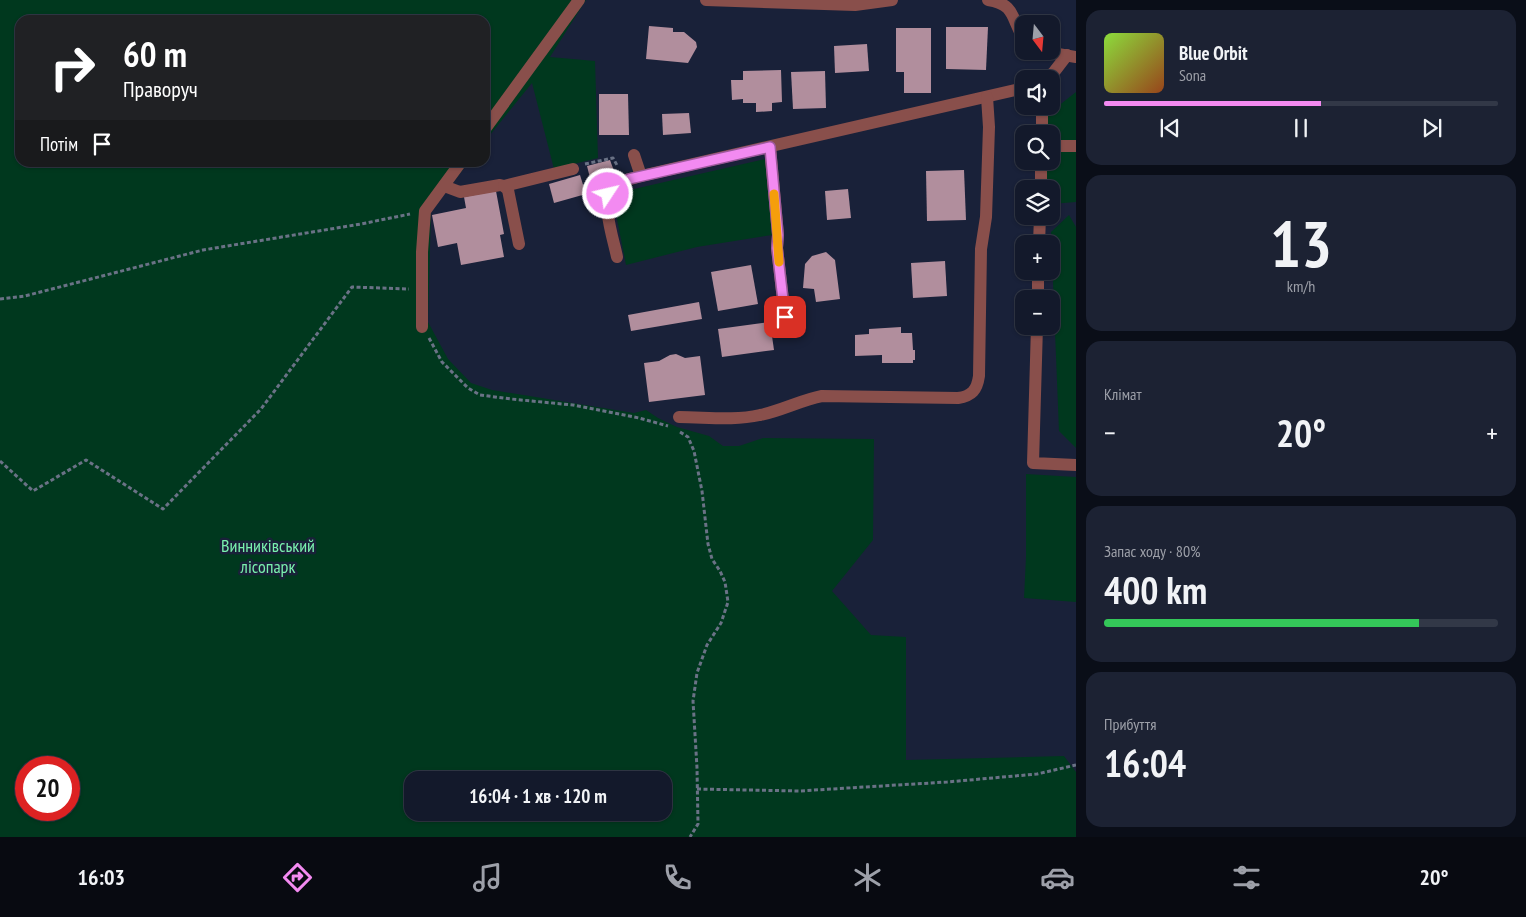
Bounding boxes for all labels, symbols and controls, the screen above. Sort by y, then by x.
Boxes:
north arrow [1015,15,1060,60]
map controls [1015,15,1060,335]
text: 60 m [123,31,187,77]
icon: right [40,35,105,100]
text: Blue Orbit [1179,41,1248,65]
text: Sona [1179,65,1206,85]
button: sound [1015,70,1060,115]
text: Праворуч [123,75,198,103]
icon: previous [1156,114,1184,142]
icon: pause [1287,114,1315,142]
icon: next [1418,114,1446,142]
button: search [1015,125,1060,170]
icon: arrive [88,130,116,158]
text: Потім [40,132,78,156]
position arrow [581,167,633,219]
button: layers [1015,180,1060,225]
text: 13 [1270,201,1332,285]
button: + [1015,235,1060,280]
text: km/h [1287,276,1315,296]
button: − [1015,290,1060,335]
pin [764,296,806,338]
icon: arrive [771,303,799,331]
text: Клімат [1104,384,1142,404]
text: 20° [1276,408,1326,457]
text: − [1104,414,1116,451]
text: + [1486,414,1498,451]
park label: Винниківський лісопарк [221,534,315,578]
text: Запас ходу · 80% [1104,541,1200,561]
text: 400 km [1104,565,1207,614]
text: Прибуття [1104,714,1156,734]
text: 16:04 [1104,738,1186,787]
speed limit sign: 20 [15,756,80,821]
text: 16:04 · 1 хв · 120 m [469,784,607,808]
icon: directions [280,860,315,895]
icon: music [470,860,505,895]
icon: phone [660,860,695,895]
icon: climate [850,860,885,895]
icon: car [1040,860,1075,895]
icon: filters [1229,860,1264,895]
text: 16:03 [77,863,125,891]
text: 20° [1419,863,1448,891]

